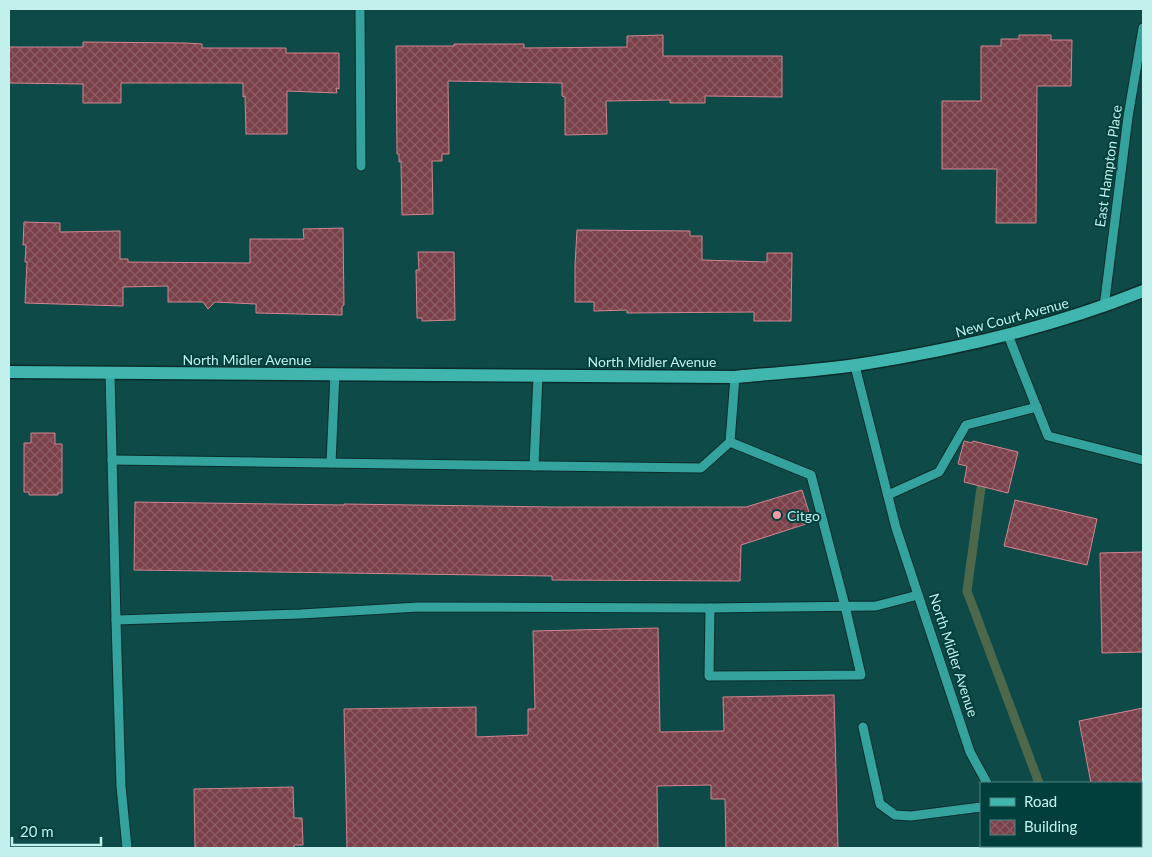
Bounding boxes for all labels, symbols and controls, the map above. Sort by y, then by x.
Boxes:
street label: East Hampton Place [1091,104,1125,228]
street label: New Court Avenue [953,294,1071,340]
street label: North Midler Avenue [183,351,311,368]
street label: North Midler Avenue [588,353,716,370]
place label: Citgo [787,507,820,524]
marker: Citgo [771,509,783,521]
street label: North Midler Avenue [926,591,982,719]
legend [980,782,1142,847]
text: Road [1024,792,1057,810]
scale bar [12,814,101,846]
text: Building [1024,817,1077,835]
text: 20 m [20,822,54,840]

